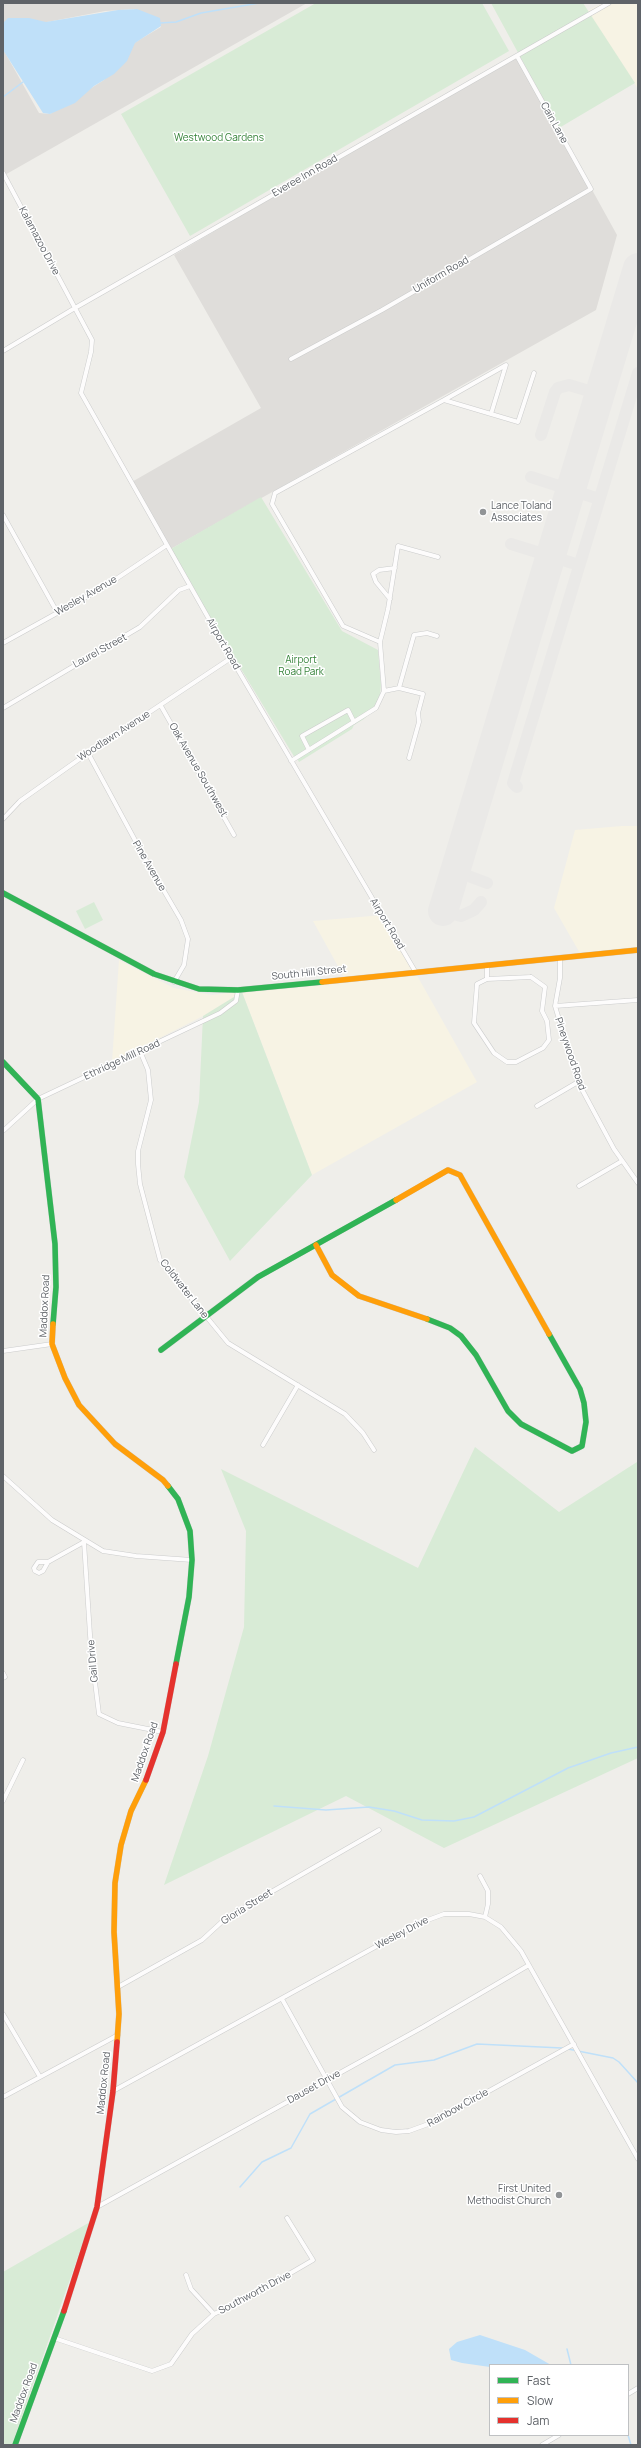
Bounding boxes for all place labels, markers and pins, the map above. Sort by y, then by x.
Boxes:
place label: Lance Toland Associates [491,500,552,524]
marker: Lance Toland Associates [478,507,488,517]
place label: First United Methodist Church [467,2183,551,2206]
marker: First United Methodist Church [554,2190,564,2200]

